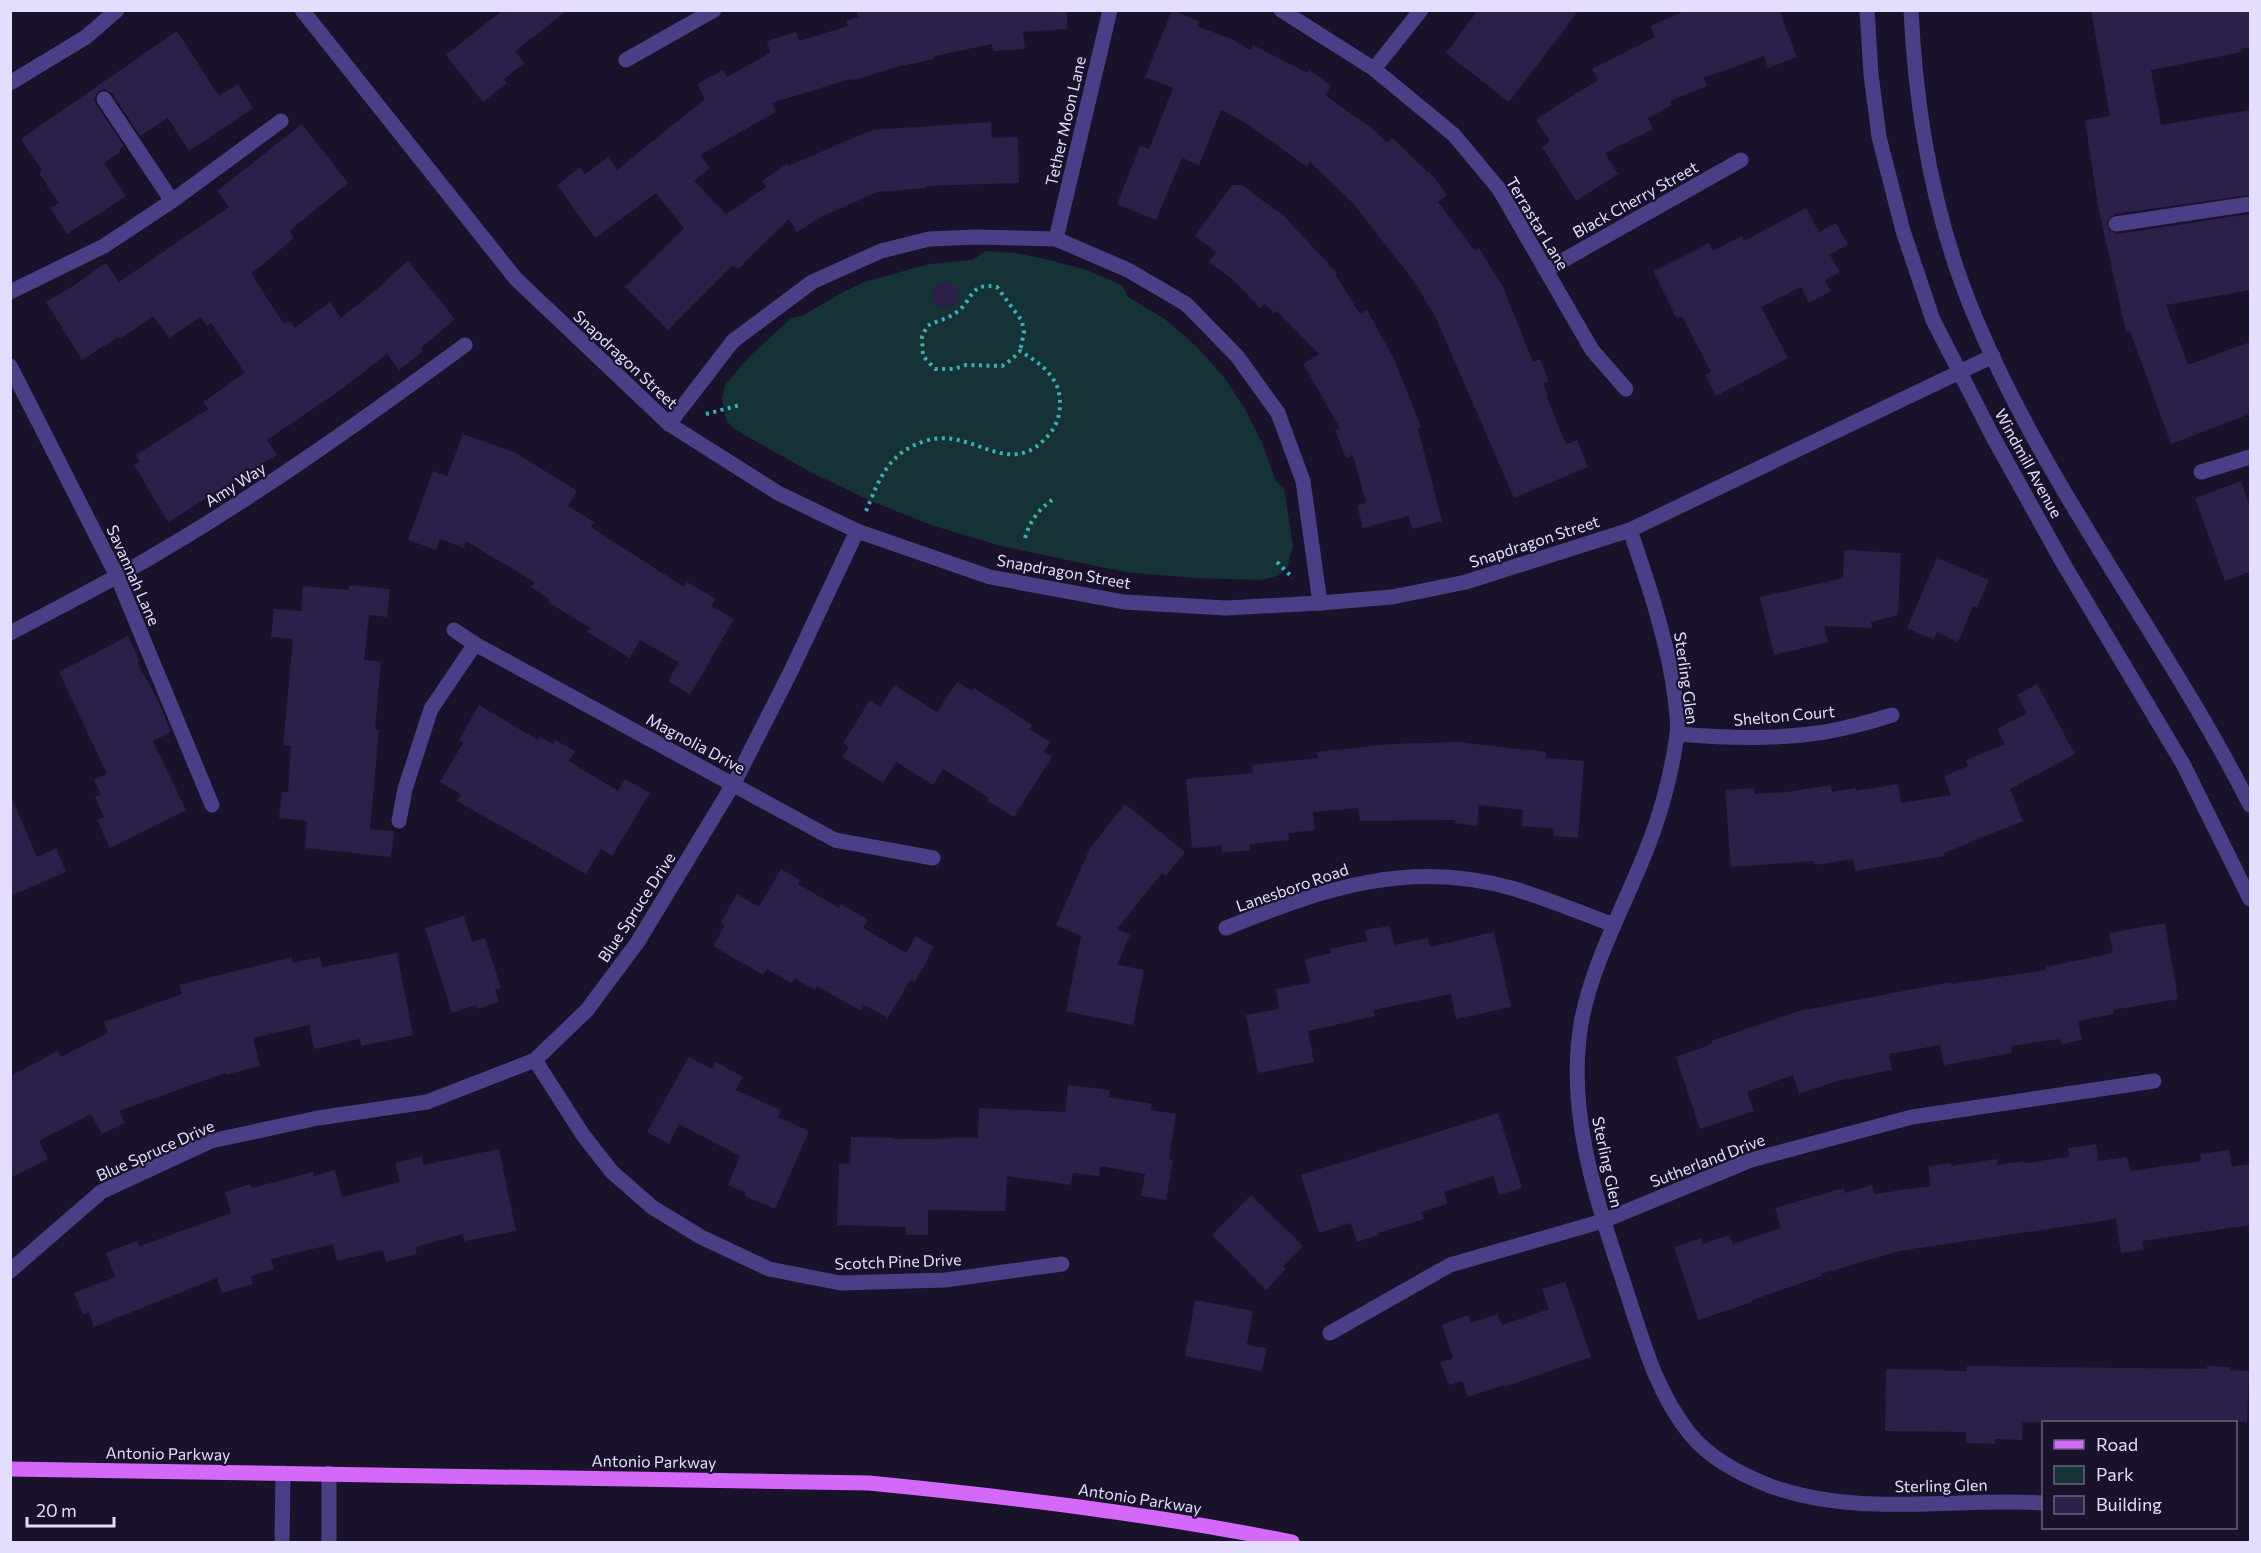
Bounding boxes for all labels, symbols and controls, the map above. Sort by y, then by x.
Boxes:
street label: Tether Moon Lane [1041,54,1089,188]
street label: Black Cherry Street [1569,156,1701,241]
street label: Terrastar Lane [1503,173,1573,273]
street label: Snapdragon Street [570,306,682,413]
street label: Windmill Avenue [1991,405,2067,521]
street label: Amy Way [201,458,269,510]
street label: Snapdragon Street [1467,511,1602,571]
street label: Savannah Lane [103,522,165,628]
street label: Snapdragon Street [996,550,1133,592]
street label: Sterling Glen [1671,631,1703,725]
street label: Shelton Court [1733,701,1836,729]
street label: Magnolia Drive [643,709,749,777]
street label: Blue Spruce Drive [593,849,679,965]
street label: Lanesboro Road [1233,859,1351,915]
street label: Blue Spruce Drive [93,1115,217,1185]
street label: Sterling Glen [1589,1115,1627,1209]
street label: Sutherland Drive [1647,1129,1767,1191]
street label: Scotch Pine Drive [834,1249,962,1273]
legend [2042,1421,2237,1529]
text: Road [2096,1433,2138,1455]
street label: Antonio Parkway [105,1442,231,1464]
street label: Antonio Parkway [591,1450,717,1472]
text: Park [2096,1463,2134,1485]
street label: Sterling Glen [1894,1475,1988,1495]
street label: Antonio Parkway [1077,1479,1203,1517]
scale bar [27,1490,114,1528]
text: Building [2096,1493,2162,1515]
text: 20 m [36,1499,77,1521]

